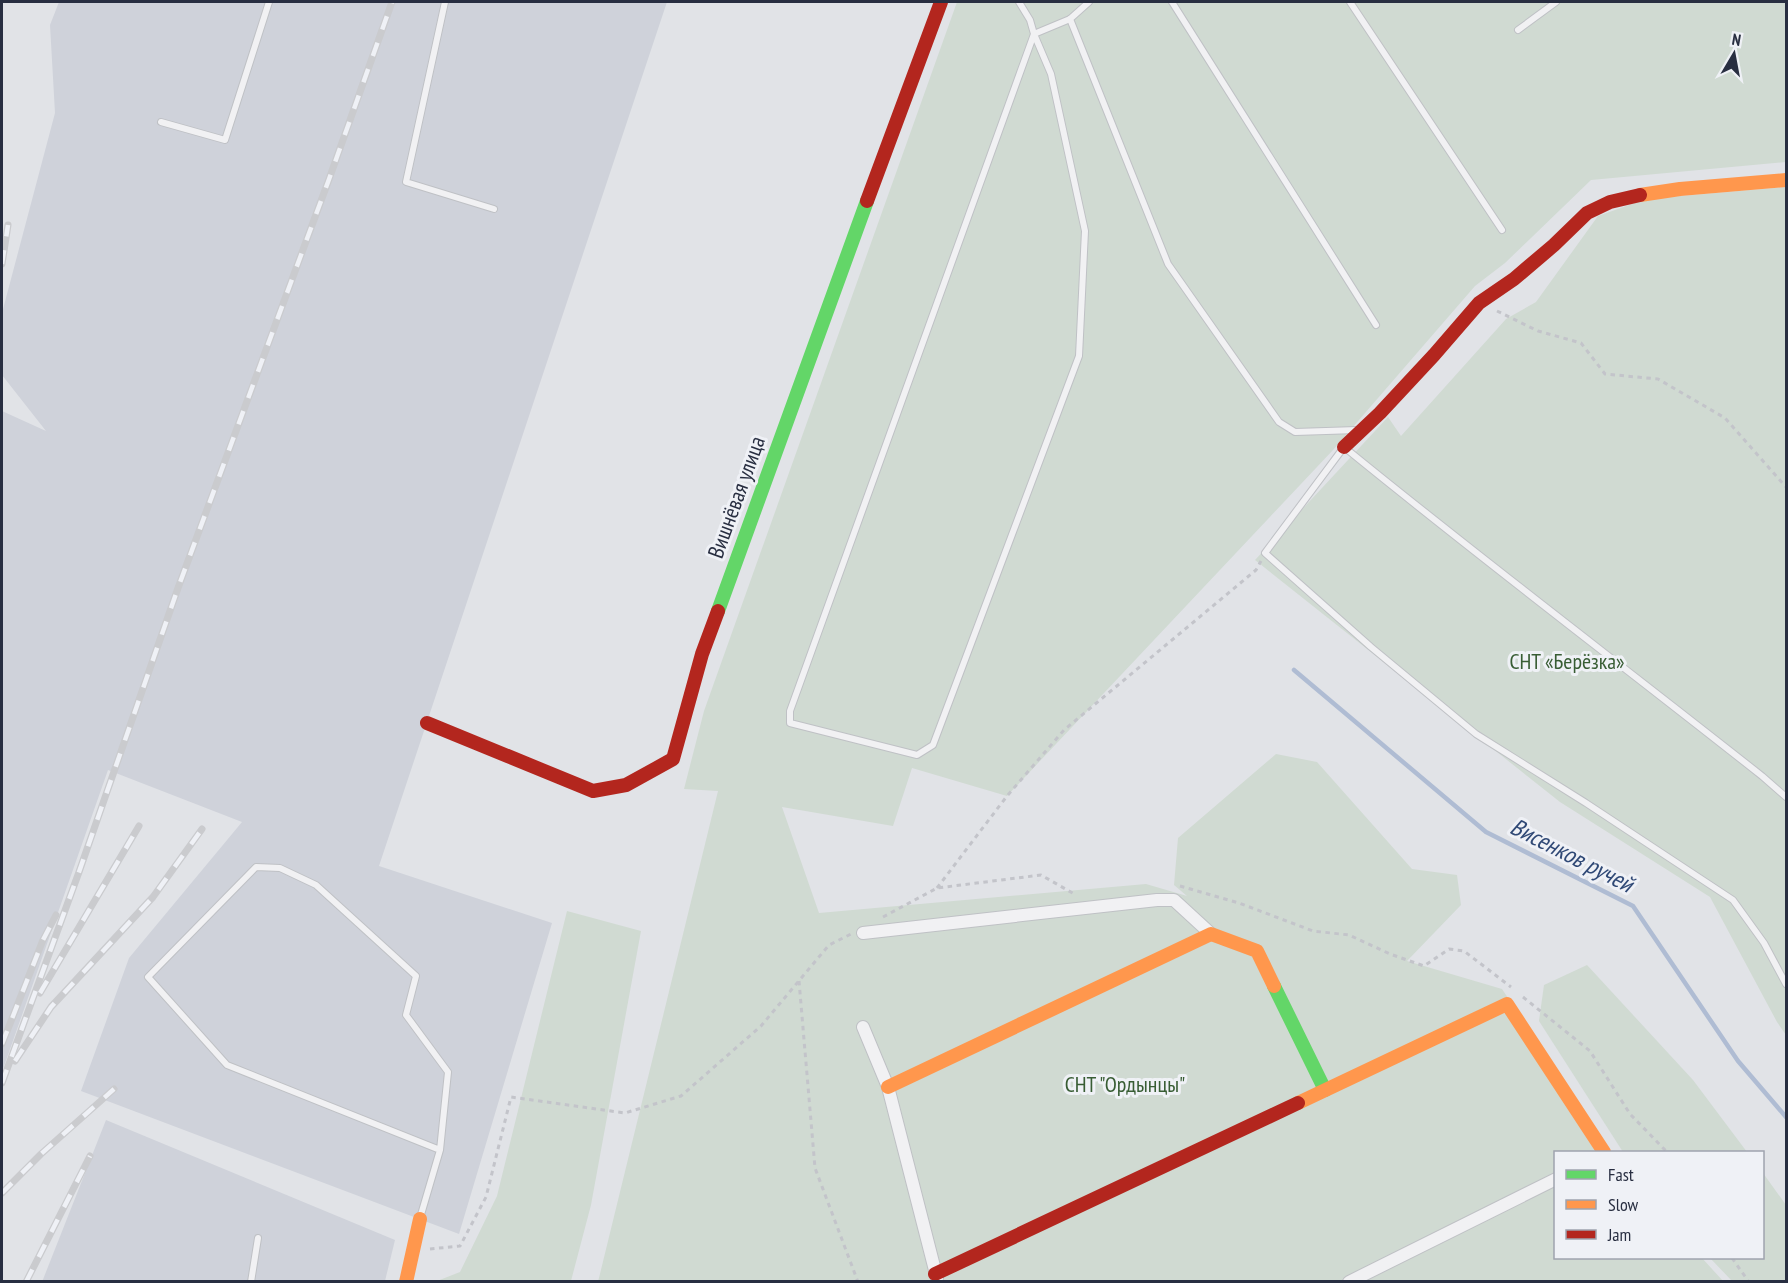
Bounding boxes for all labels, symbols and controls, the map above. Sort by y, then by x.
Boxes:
north arrow [1704,24,1764,84]
text: N [1731,29,1743,50]
street label: Вишнёвая улица [701,432,771,562]
park label: СНТ «Берёзка» [1509,647,1625,675]
water label: Висенков ручей [1505,811,1641,900]
park label: СНТ "Ордынцы" [1065,1070,1185,1098]
legend [1554,1151,1764,1259]
text: Fast [1608,1163,1634,1186]
text: Slow [1608,1193,1639,1216]
text: Jam [1607,1223,1631,1246]

